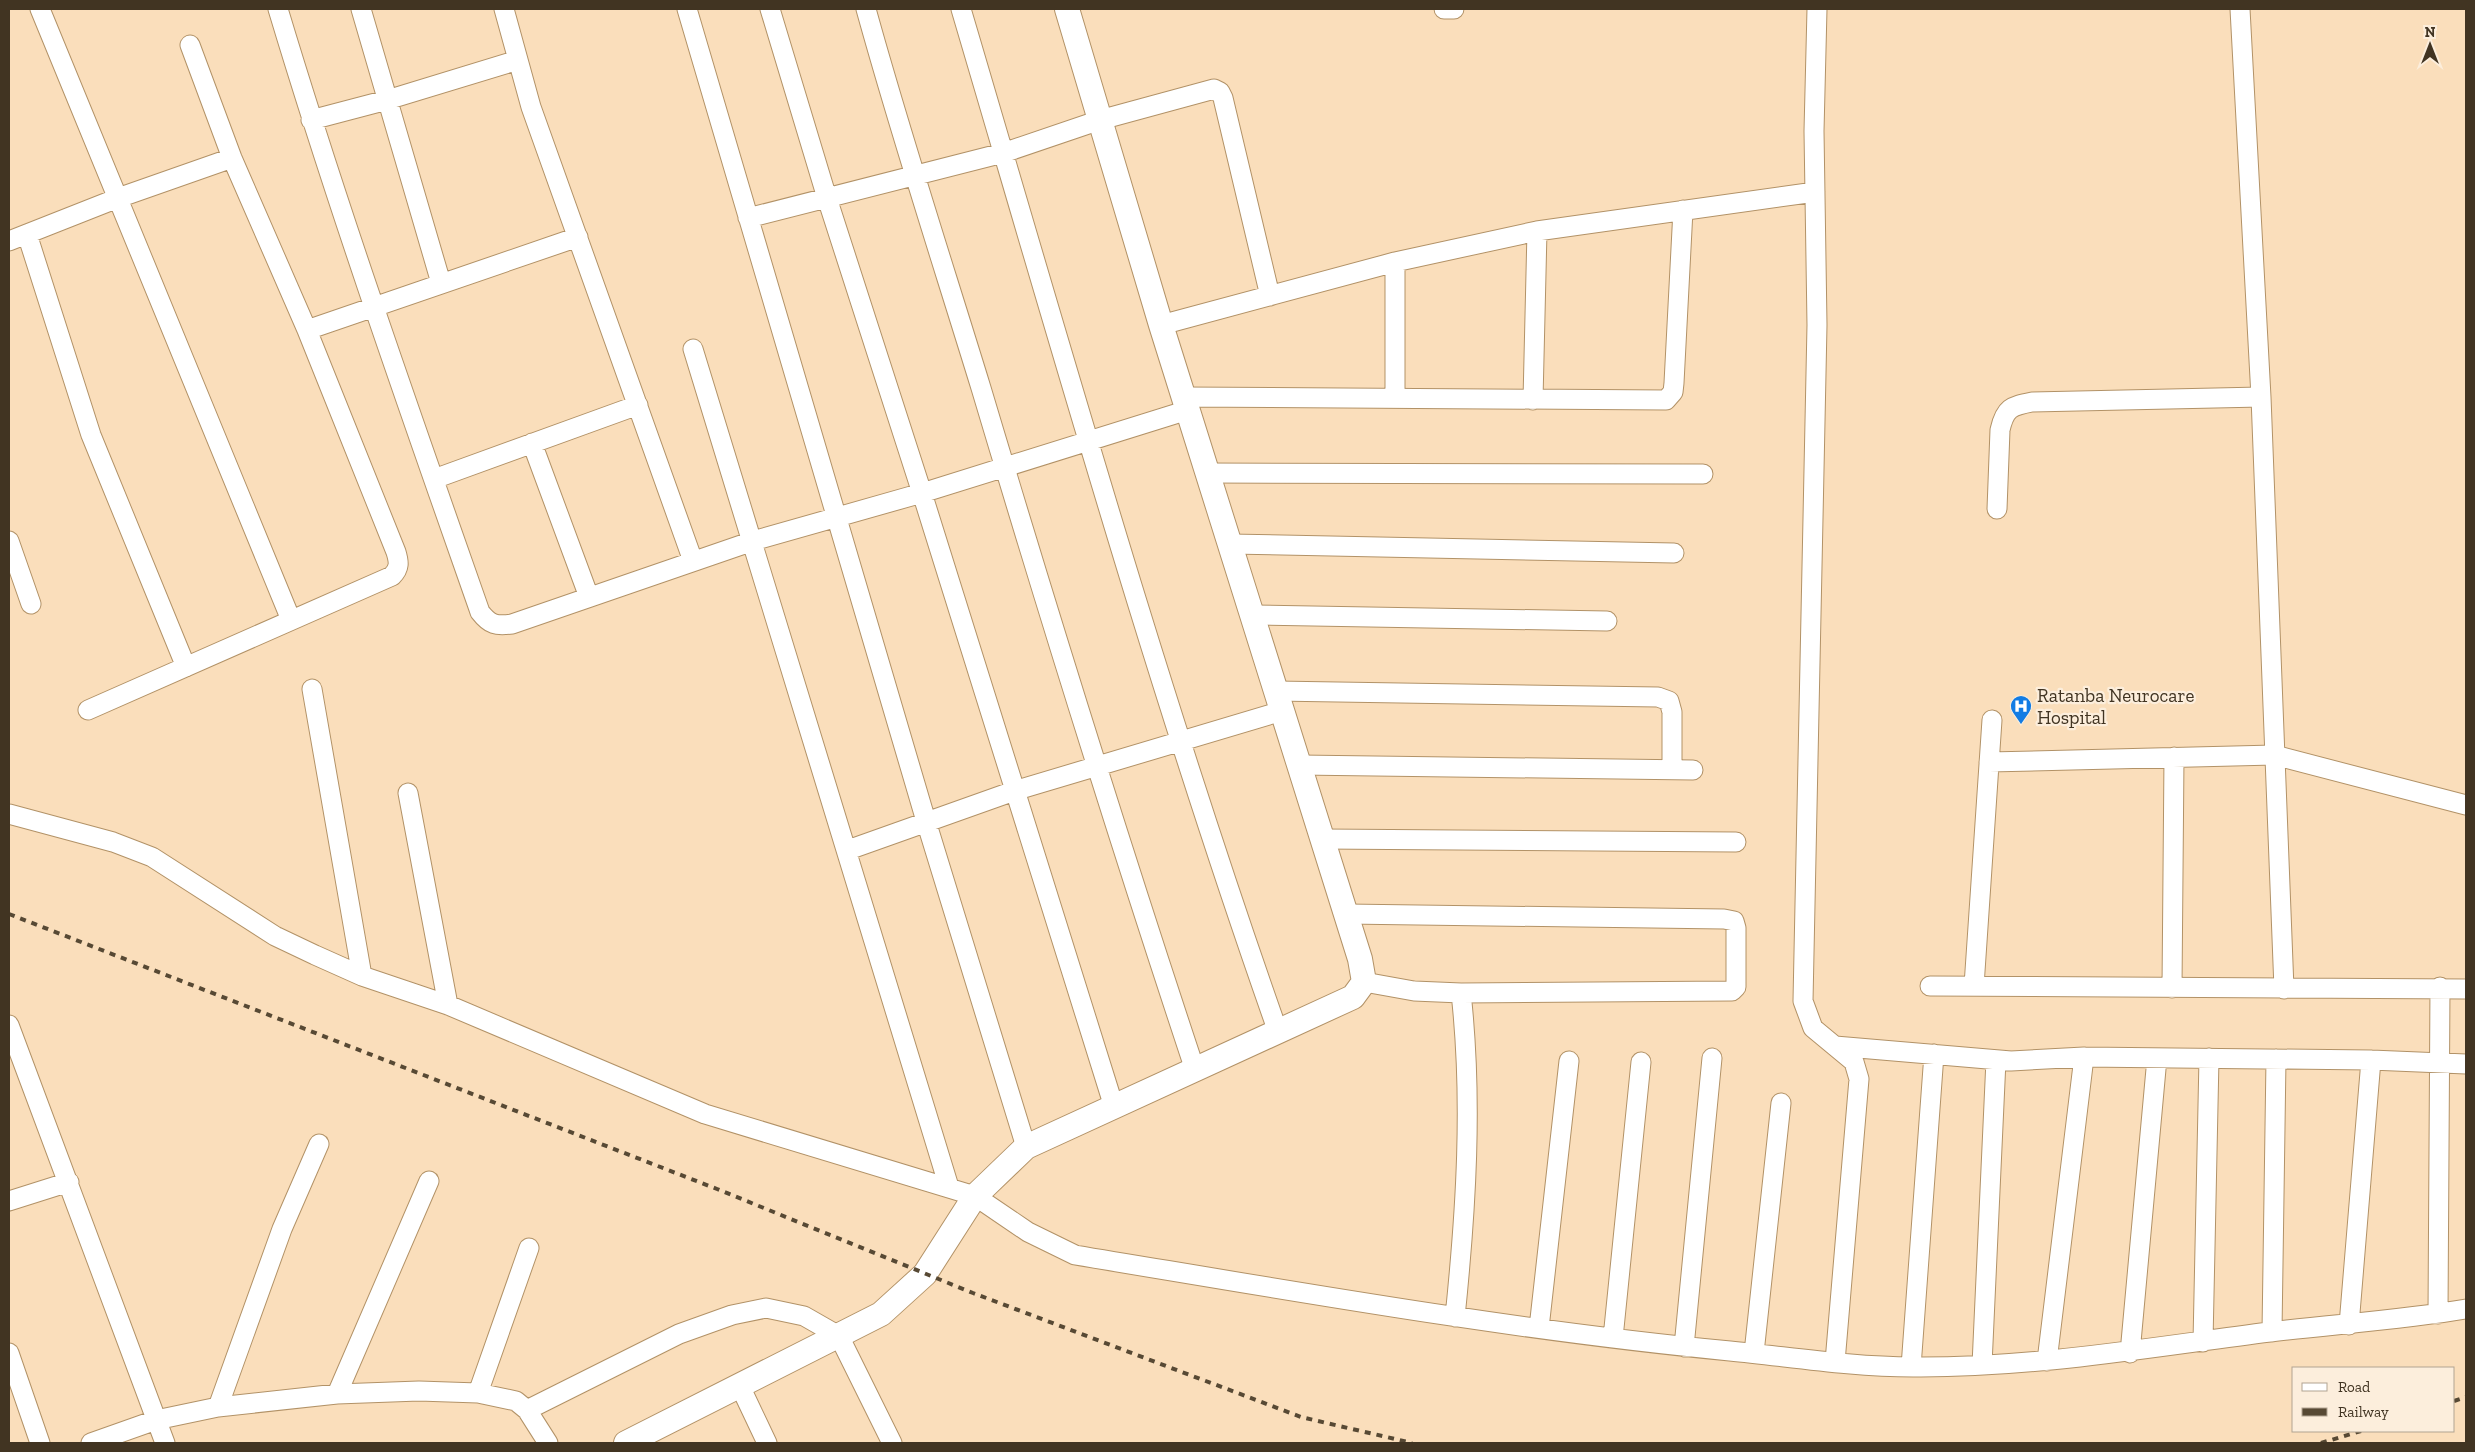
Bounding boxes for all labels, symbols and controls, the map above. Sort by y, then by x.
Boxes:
north arrow [2405,20,2455,70]
text: N [2425,24,2436,41]
place label: Ratanba Neurocare Hospital [2037,684,2195,729]
hospital icon: Ratanba Neurocare Hospital [2009,694,2033,725]
legend [2292,1367,2455,1432]
text: Road [2338,1378,2371,1396]
text: Railway [2338,1403,2389,1421]

